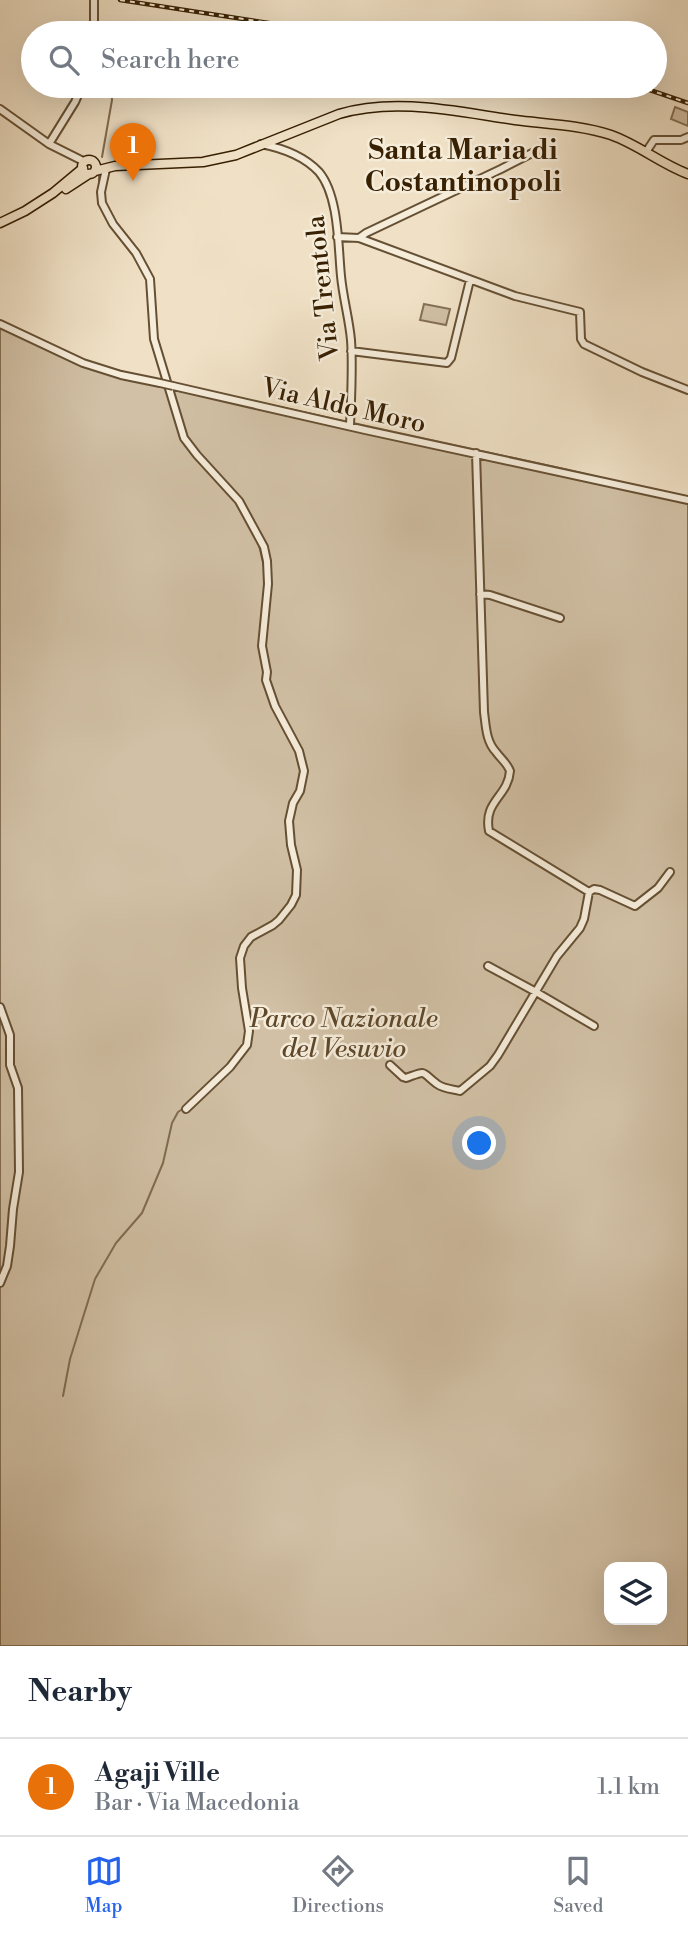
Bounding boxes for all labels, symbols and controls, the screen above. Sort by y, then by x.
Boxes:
search box [21,21,667,98]
icon: search [45,41,83,79]
text: Search here [101,44,240,76]
pin: 1 [110,123,156,181]
district label: Santa Maria di Costantinopoli [365,133,561,200]
street label: Via Trentola [299,213,347,363]
street label: Via Aldo Moro [258,371,429,440]
park label: Parco Nazionale del Vesuvio [249,1003,438,1065]
your location [462,1126,496,1160]
map controls [604,1562,667,1625]
button: layers [604,1562,667,1625]
text: Nearby [28,1673,132,1711]
text: Agaji Ville [95,1757,220,1789]
text: 1 [45,1773,57,1801]
text: 1.1 km [597,1773,660,1801]
text: Bar · Via Macedonia [95,1789,299,1817]
tab: Map [85,1852,123,1918]
tab: Directions [292,1852,384,1918]
tab: Saved [553,1852,603,1918]

